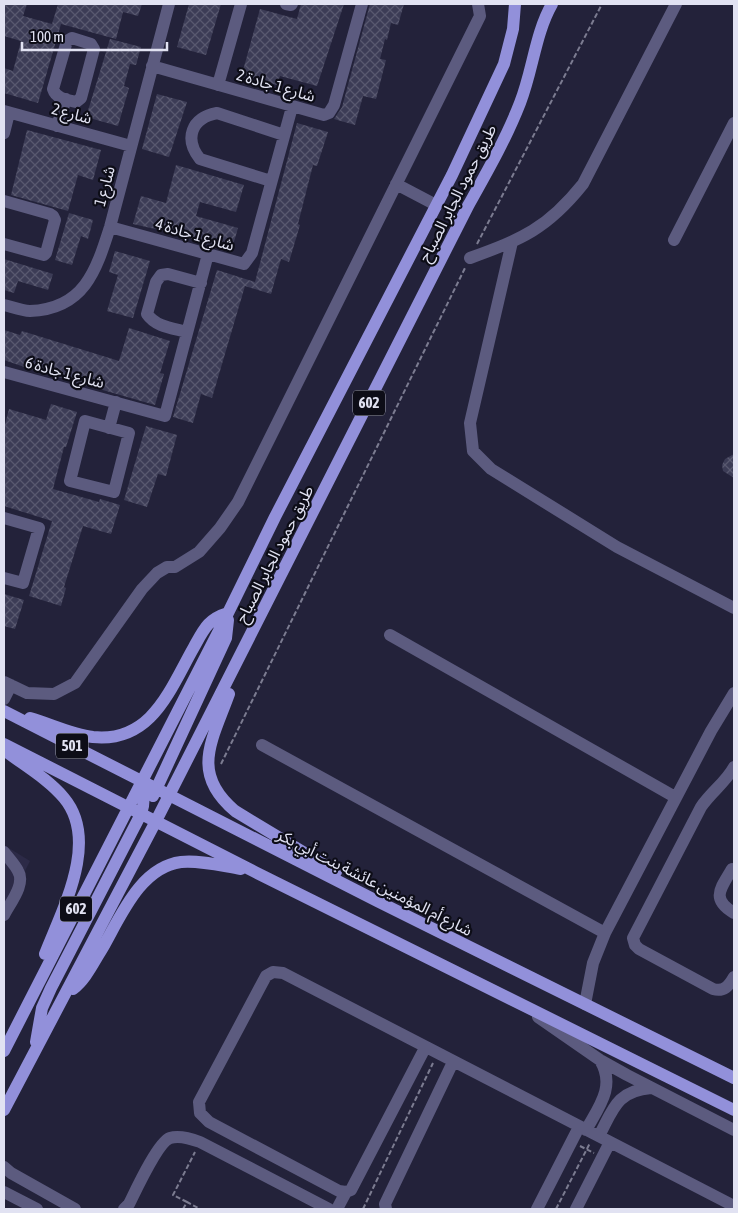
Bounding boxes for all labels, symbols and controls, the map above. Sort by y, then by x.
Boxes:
scale bar [22,20,168,52]
text: 100 m [30,28,64,45]
street label: شارع 1 جادة 2 [233,65,317,109]
street label: شارع 2 [49,99,94,131]
street label: طريق حمود الجابر الصباح [415,121,503,267]
street label: شارع 1 [90,164,122,209]
street label: شارع 1 جادة 4 [152,214,236,258]
street label: شارع 1 جادة 6 [23,353,106,395]
road number: 602 [353,390,385,416]
street label: طريق حمود الجابر الصباح [232,482,320,628]
road number: 501 [56,734,88,758]
street label: شارع أم المؤمنين عائشة بنت أبي بكر [272,824,476,943]
road number: 602 [60,896,92,922]

